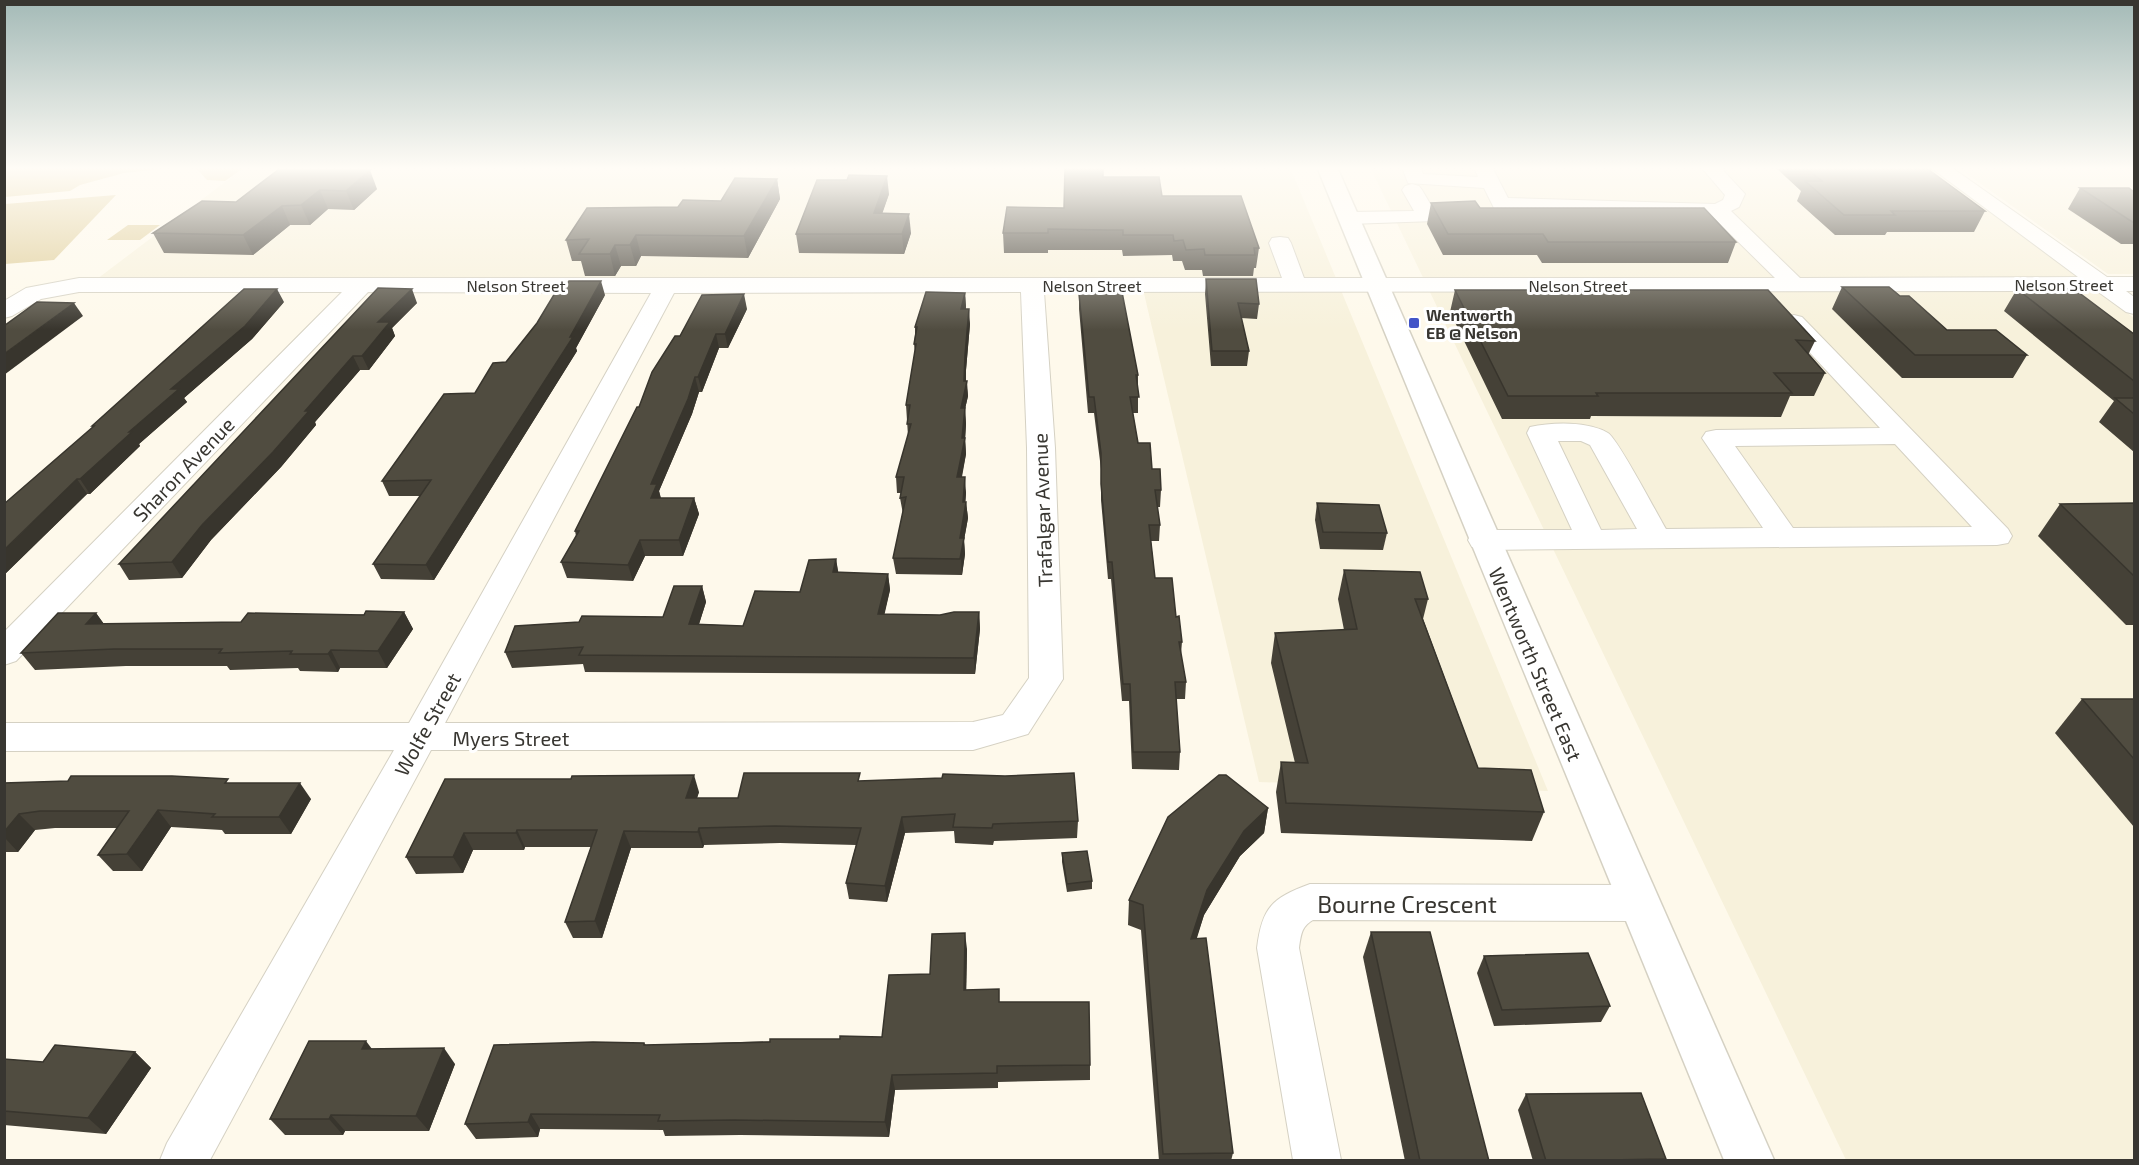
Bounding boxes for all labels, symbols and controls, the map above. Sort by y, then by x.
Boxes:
street label: Nelson Street [2014,275,2114,294]
street label: Nelson Street [466,276,566,295]
street label: Nelson Street [1042,276,1142,295]
street label: Nelson Street [1528,276,1628,295]
place label: Wentworth EB @ Nelson [1426,305,1518,342]
marker: Wentworth EB @ Nelson [1407,316,1421,330]
street label: Sharon Avenue [127,412,239,526]
street label: Trafalgar Avenue [1027,433,1057,587]
street label: Wentworth Street East [1484,564,1588,765]
street label: Wolfe Street [389,668,465,780]
street label: Myers Street [453,726,570,750]
street label: Bourne Crescent [1317,889,1497,918]

